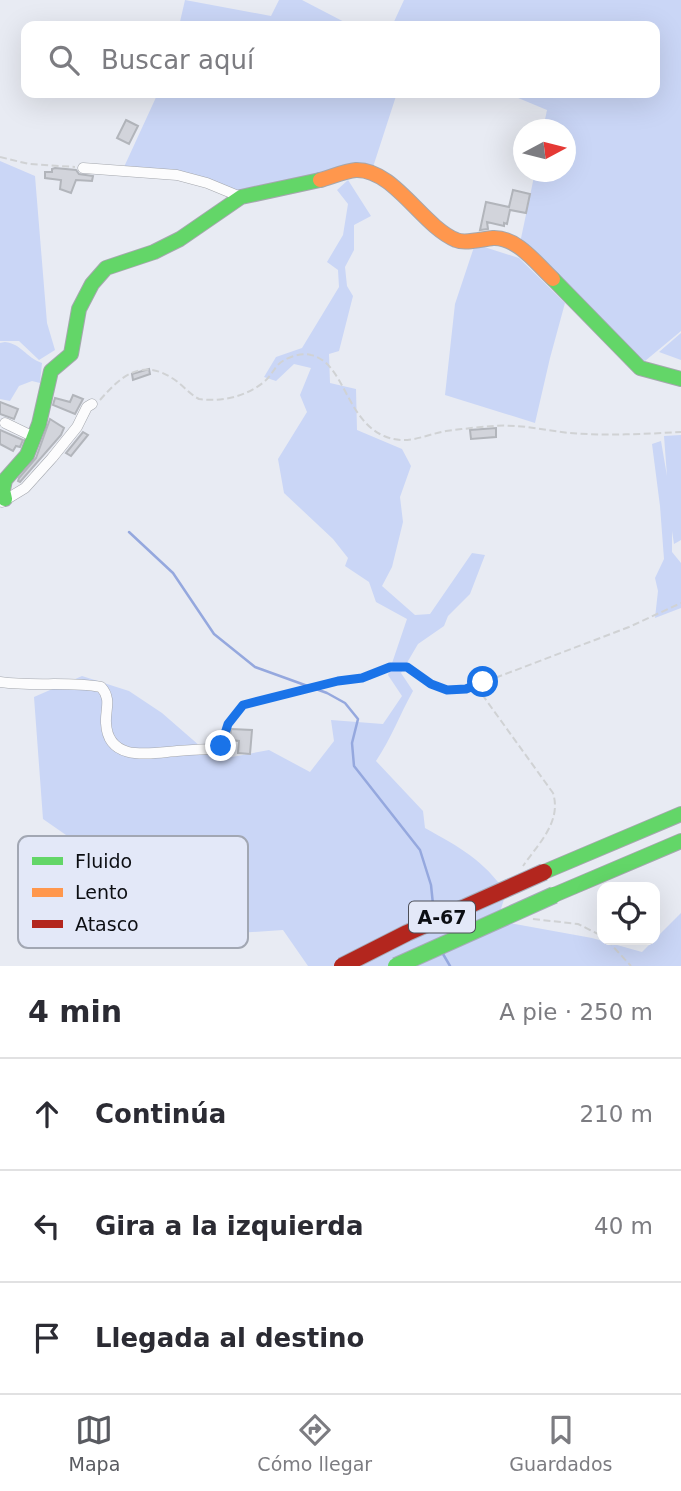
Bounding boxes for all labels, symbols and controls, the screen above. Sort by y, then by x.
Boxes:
search box [21,21,660,98]
icon: search [45,41,83,79]
text: Buscar aquí [101,45,254,75]
north arrow [513,119,576,182]
route start [467,666,498,697]
route end [205,730,236,761]
legend [18,836,248,948]
text: Fluido [75,850,132,872]
text: Lento [75,881,128,903]
map controls [597,882,660,945]
button: locate [597,882,660,945]
road number: A-67 [409,902,475,932]
text: Atasco [75,913,139,935]
text: 4 min [28,994,122,1029]
text: A pie · 250 m [499,999,653,1025]
icon: ahead [28,1095,66,1133]
text: Continúa [95,1099,226,1129]
text: 210 m [579,1101,653,1127]
icon: left [28,1207,66,1245]
text: Gira a la izquierda [95,1211,363,1241]
text: 40 m [594,1213,653,1239]
icon: arrive [28,1319,66,1357]
text: Llegada al destino [95,1323,364,1353]
tab: Mapa [69,1411,120,1475]
tab: Cómo llegar [257,1411,372,1475]
tab: Guardados [509,1411,612,1475]

